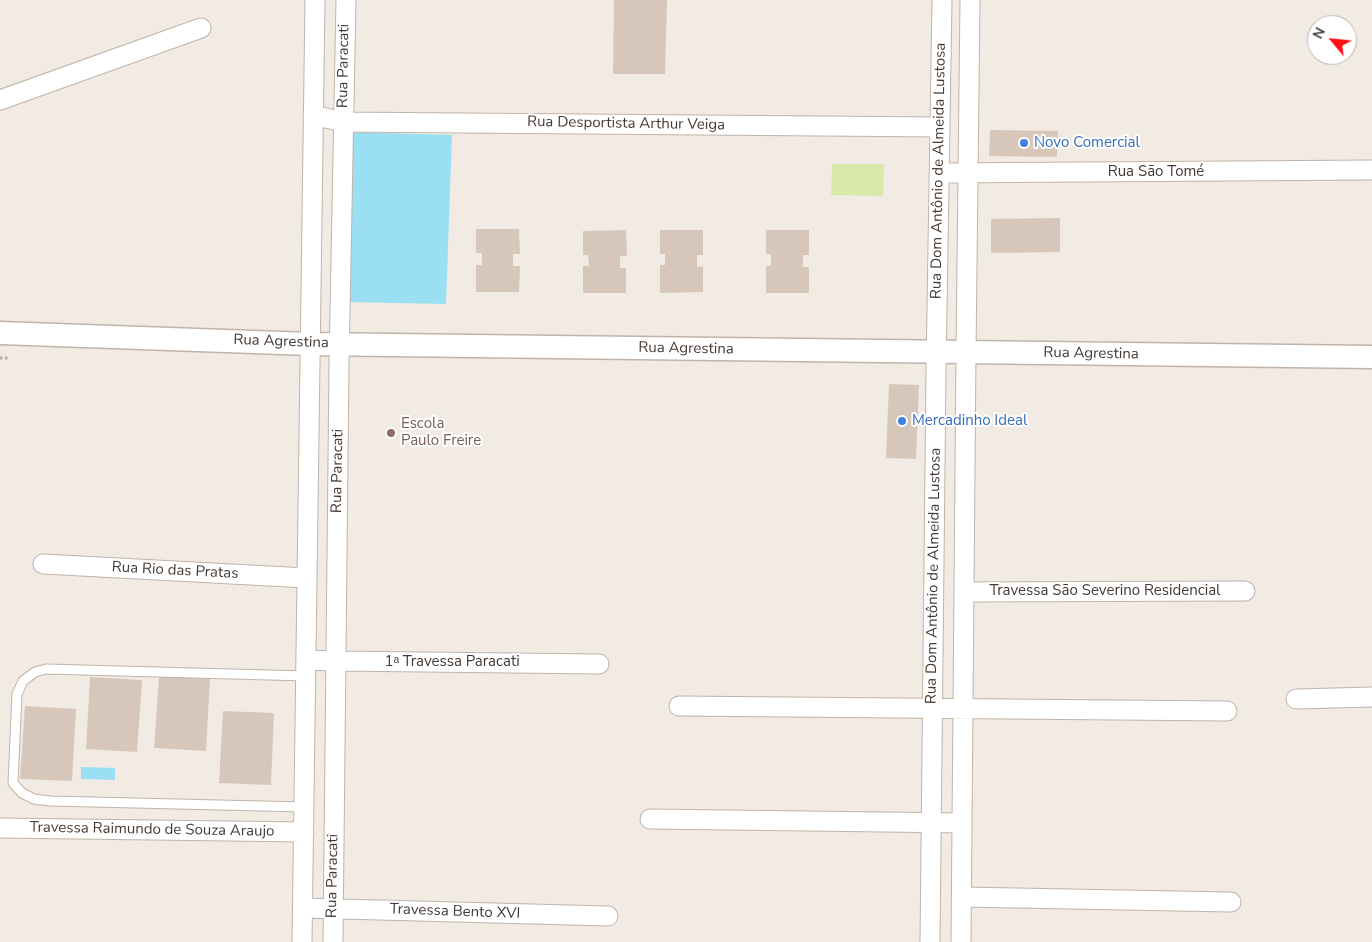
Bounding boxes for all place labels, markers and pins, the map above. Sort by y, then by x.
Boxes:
place label: Novo Comercial [1034,134,1140,152]
marker: Novo Comercial [1018,137,1030,149]
place label: Mercadinho Ideal [912,412,1027,430]
place label: Escola Paulo Freire [401,415,481,450]
marker: Mercadinho Ideal [896,415,908,427]
marker: Escola Paulo Freire [385,427,397,439]

